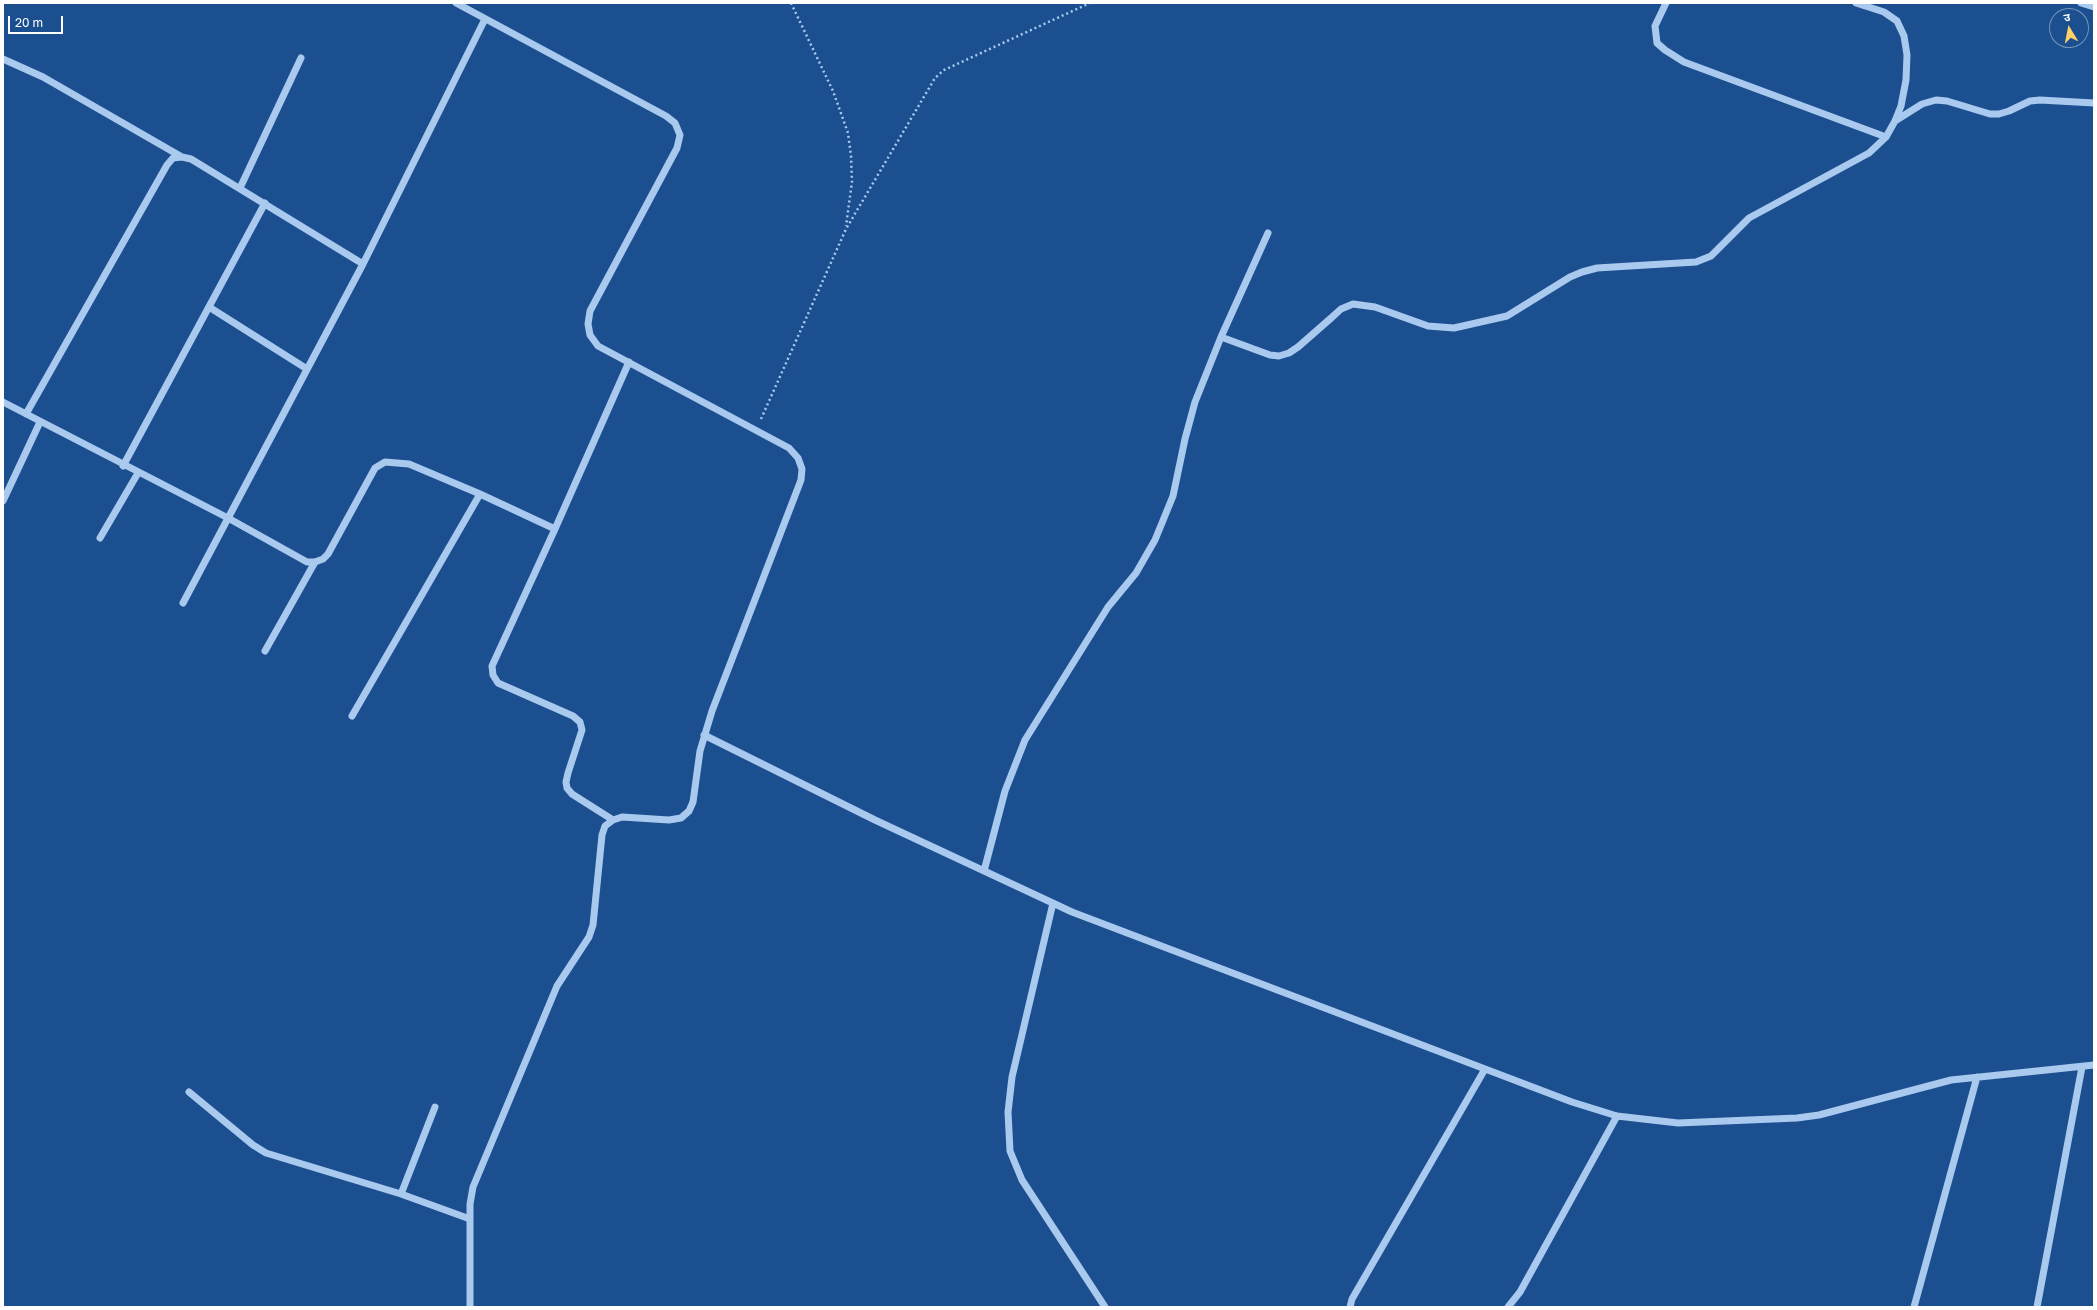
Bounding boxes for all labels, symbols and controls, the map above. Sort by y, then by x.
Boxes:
scale bar [10,8,65,34]
north arrow [2049,8,2089,48]
text: उ [2063,10,2071,24]
text: 20 m [15,15,43,30]

